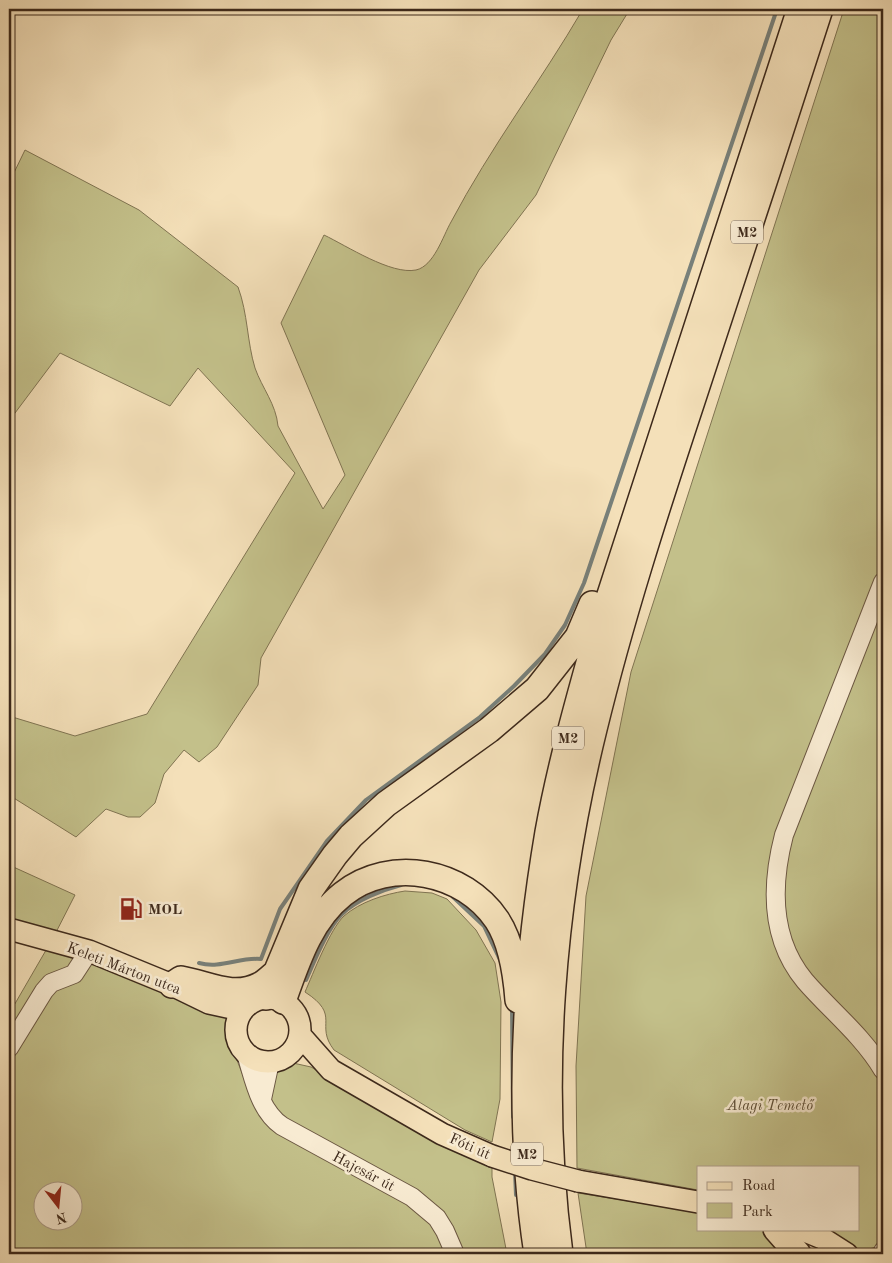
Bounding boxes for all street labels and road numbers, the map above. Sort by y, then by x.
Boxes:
road number: M2 [731,220,763,243]
road number: M2 [552,726,584,750]
street label: Keleti Márton utca [64,941,183,998]
street label: Fóti út [447,1132,492,1163]
road number: M2 [511,1142,543,1166]
street label: Hajcsár út [330,1150,397,1195]

